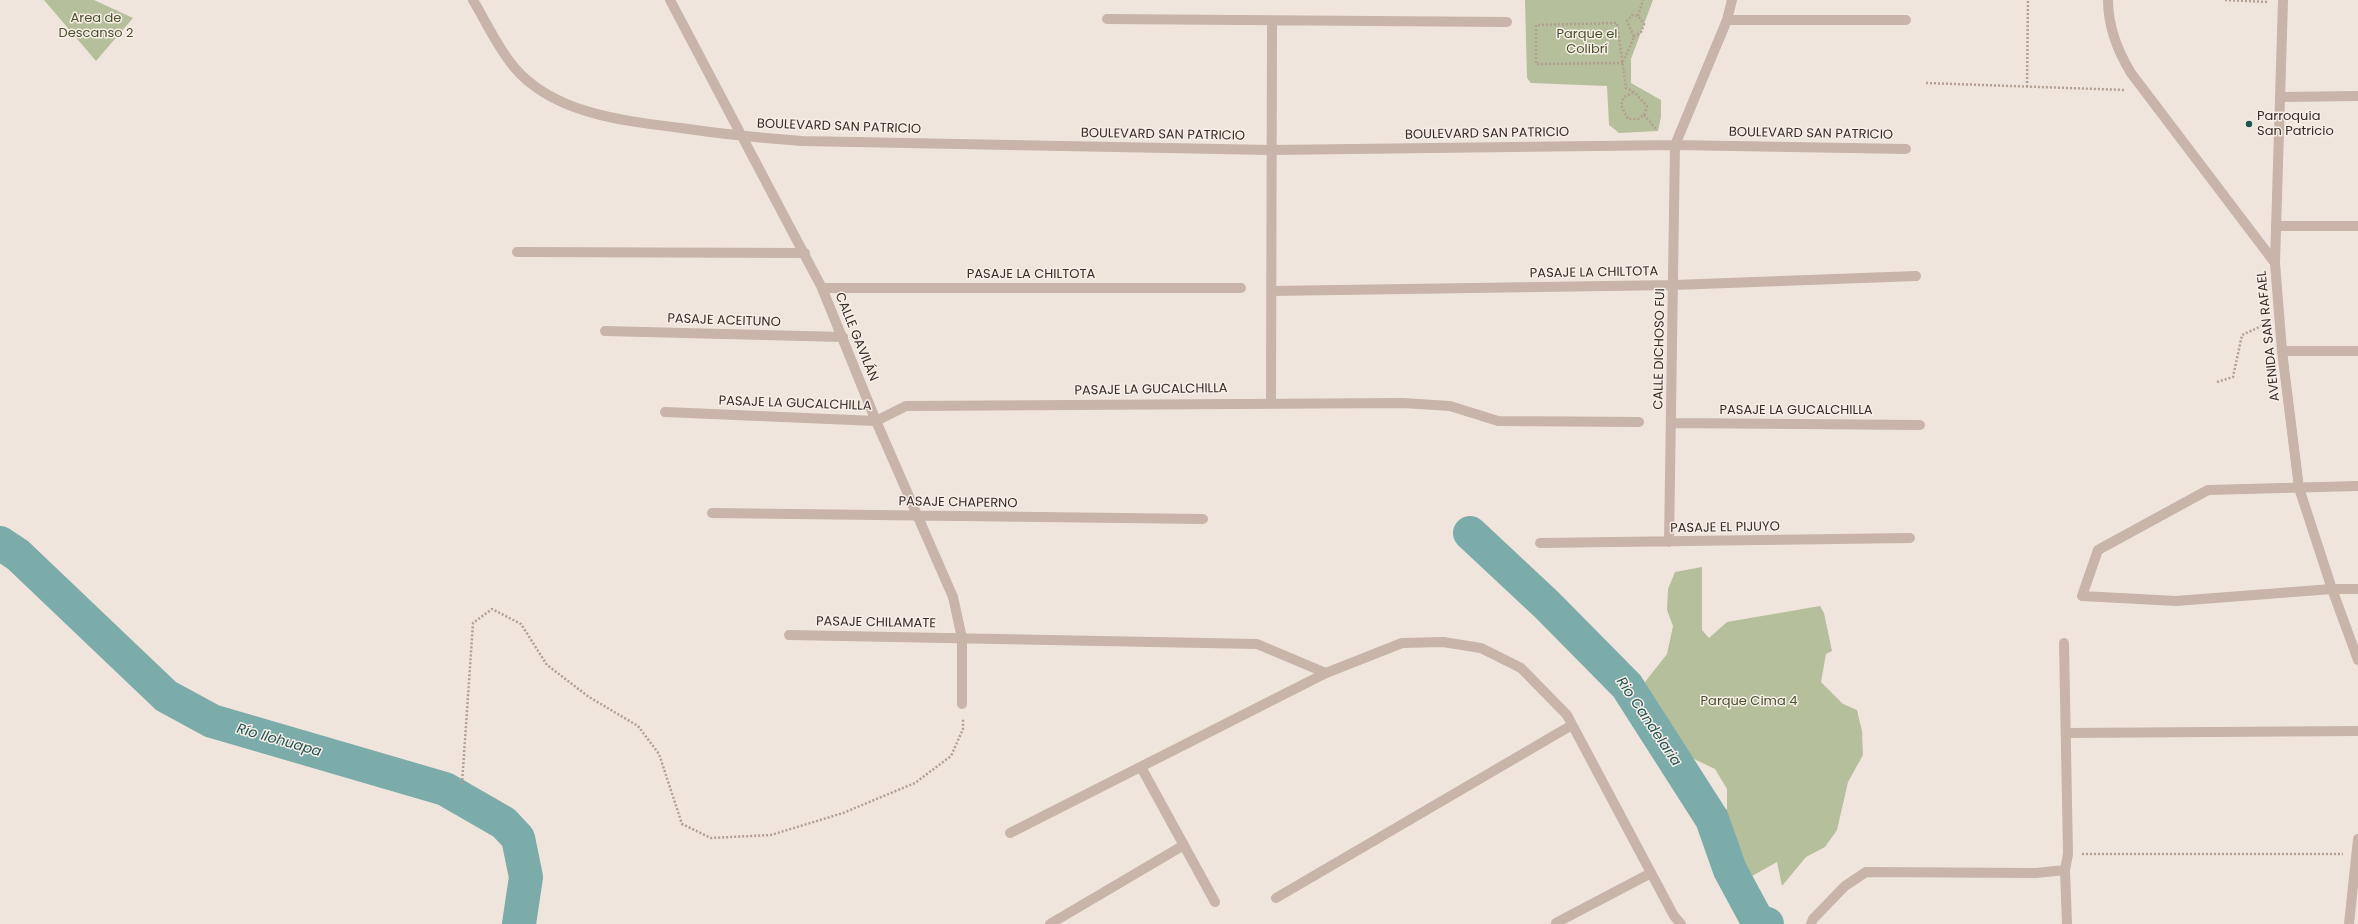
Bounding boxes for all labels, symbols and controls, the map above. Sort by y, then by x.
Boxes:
park label: Area de Descanso 2 [58,11,134,42]
park label: Parque el Colibrí [1556,27,1618,58]
place label: Parroquia San Patricio [2257,109,2334,140]
street label: BOULEVARD SAN PATRICIO [757,116,921,138]
marker: Parroquia San Patricio [2244,119,2254,129]
street label: BOULEVARD SAN PATRICIO [1405,125,1569,143]
street label: BOULEVARD SAN PATRICIO [1729,125,1893,143]
street label: BOULEVARD SAN PATRICIO [1081,126,1245,144]
street label: PASAJE LA CHILTOTA [1530,264,1658,282]
street label: PASAJE LA CHILTOTA [967,267,1095,283]
street label: AVENIDA SAN RAFAEL [2254,270,2284,402]
street label: CALLE DICHOSO FUI [1651,288,1669,410]
street label: CALLE GAVILÁN [831,290,881,384]
street label: PASAJE ACEITUNO [667,311,781,331]
street label: PASAJE LA GUCALCHILLA [1074,381,1228,399]
street label: PASAJE LA GUCALCHILLA [718,394,872,414]
street label: PASAJE LA GUCALCHILLA [1719,403,1873,419]
street label: PASAJE CHAPERNO [898,494,1018,512]
street label: PASAJE EL PIJUYO [1670,519,1780,537]
street label: PASAJE CHILAMATE [816,614,936,632]
water label: Rio Candelaria [1612,674,1684,770]
park label: Parque Cima 4 [1701,694,1797,710]
water label: Río Ilohuapa [235,721,323,761]

